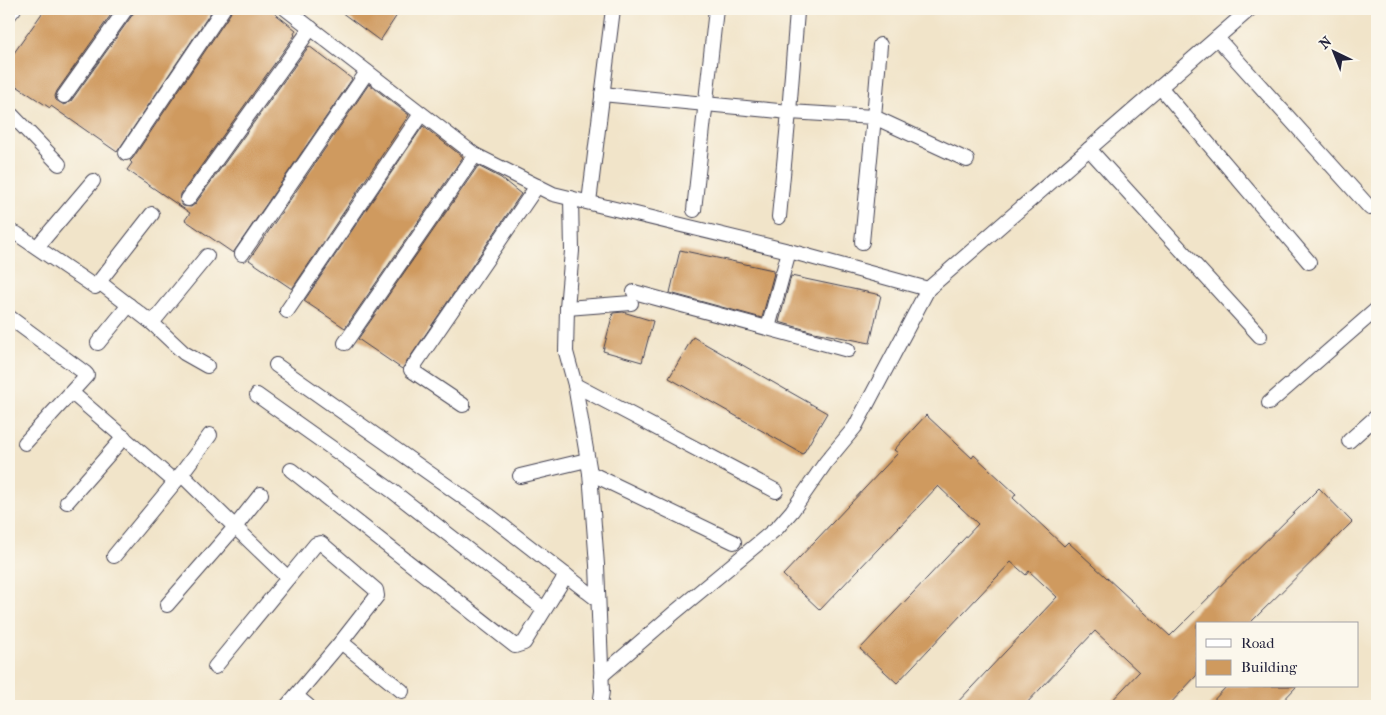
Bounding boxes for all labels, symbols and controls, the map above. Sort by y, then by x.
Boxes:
north arrow [1308,28,1358,78]
text: N [1316,33,1335,53]
legend [1196,622,1358,688]
text: Road [1241,634,1275,652]
text: Building [1241,658,1298,676]

